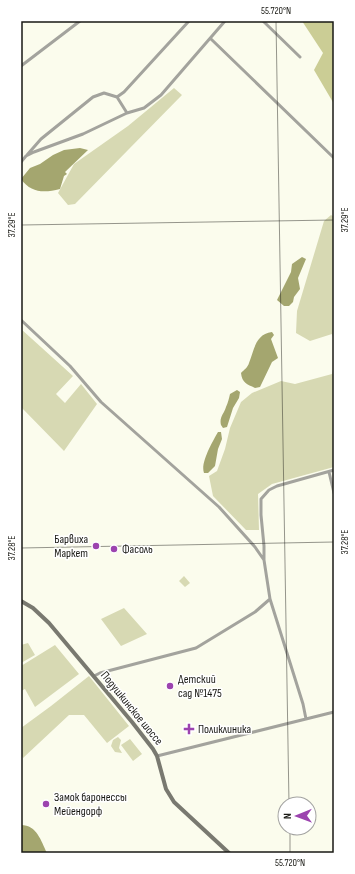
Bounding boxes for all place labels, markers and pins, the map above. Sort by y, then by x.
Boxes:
place label: Барвиха Маркет [54,532,88,561]
marker: Барвиха Маркет [91,541,101,551]
place label: Фасоль [122,542,153,557]
marker: Фасоль [109,544,119,554]
place label: Детский сад №1475 [178,672,222,701]
marker: Детский сад №1475 [165,681,175,691]
place label: Поликлиника [198,722,252,737]
marker: Поликлиника [183,723,195,735]
place label: Замок баронессы Мейендорф [54,790,127,819]
marker: Замок баронессы Мейендорф [41,799,51,809]

